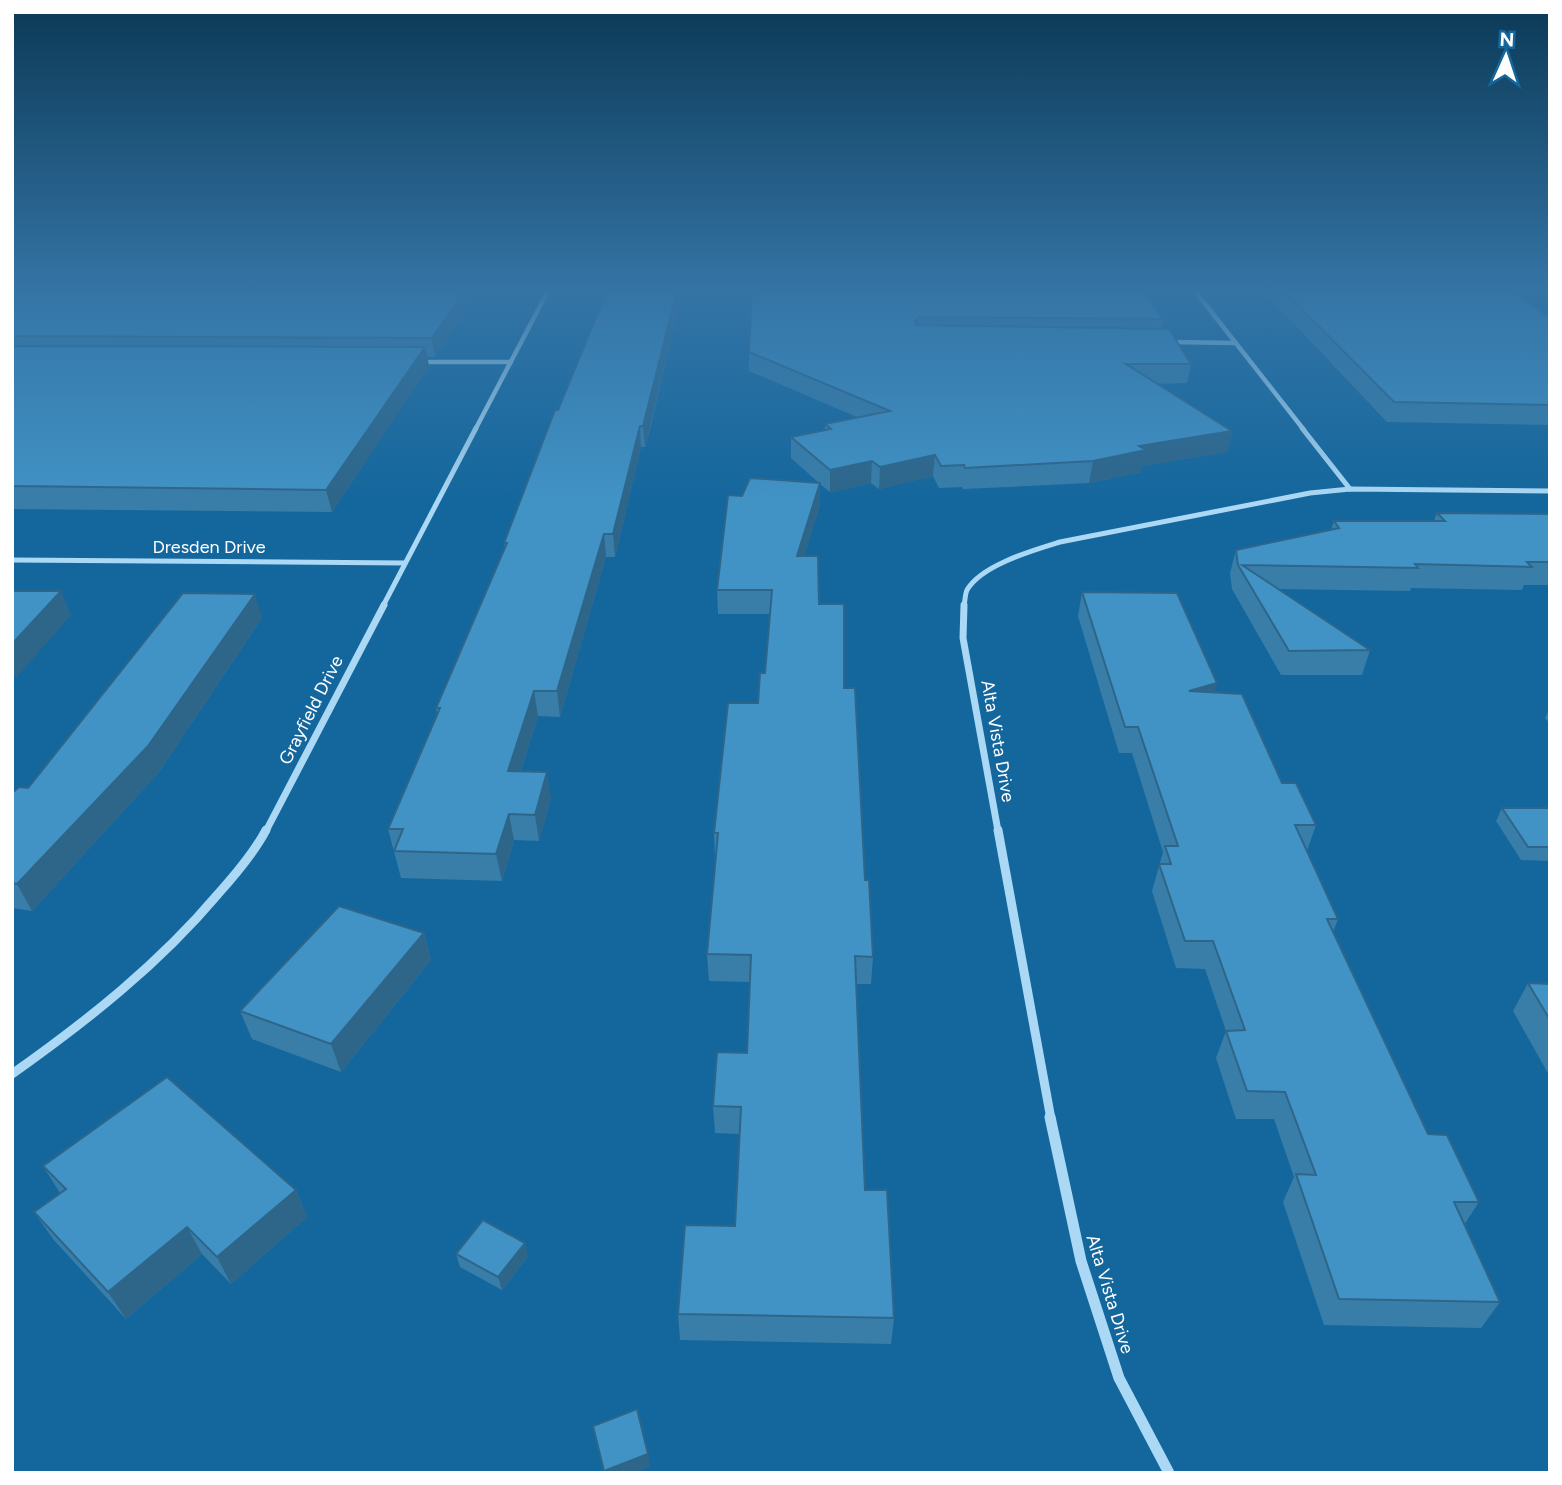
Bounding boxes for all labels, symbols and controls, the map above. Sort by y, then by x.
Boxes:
north arrow [1471,21,1541,91]
text: N [1499,28,1515,51]
street label: Dresden Drive [152,536,266,558]
street label: Grayfield Drive [274,652,348,768]
street label: Alta Vista Drive [976,678,1020,804]
street label: Alta Vista Drive [1081,1232,1139,1356]

